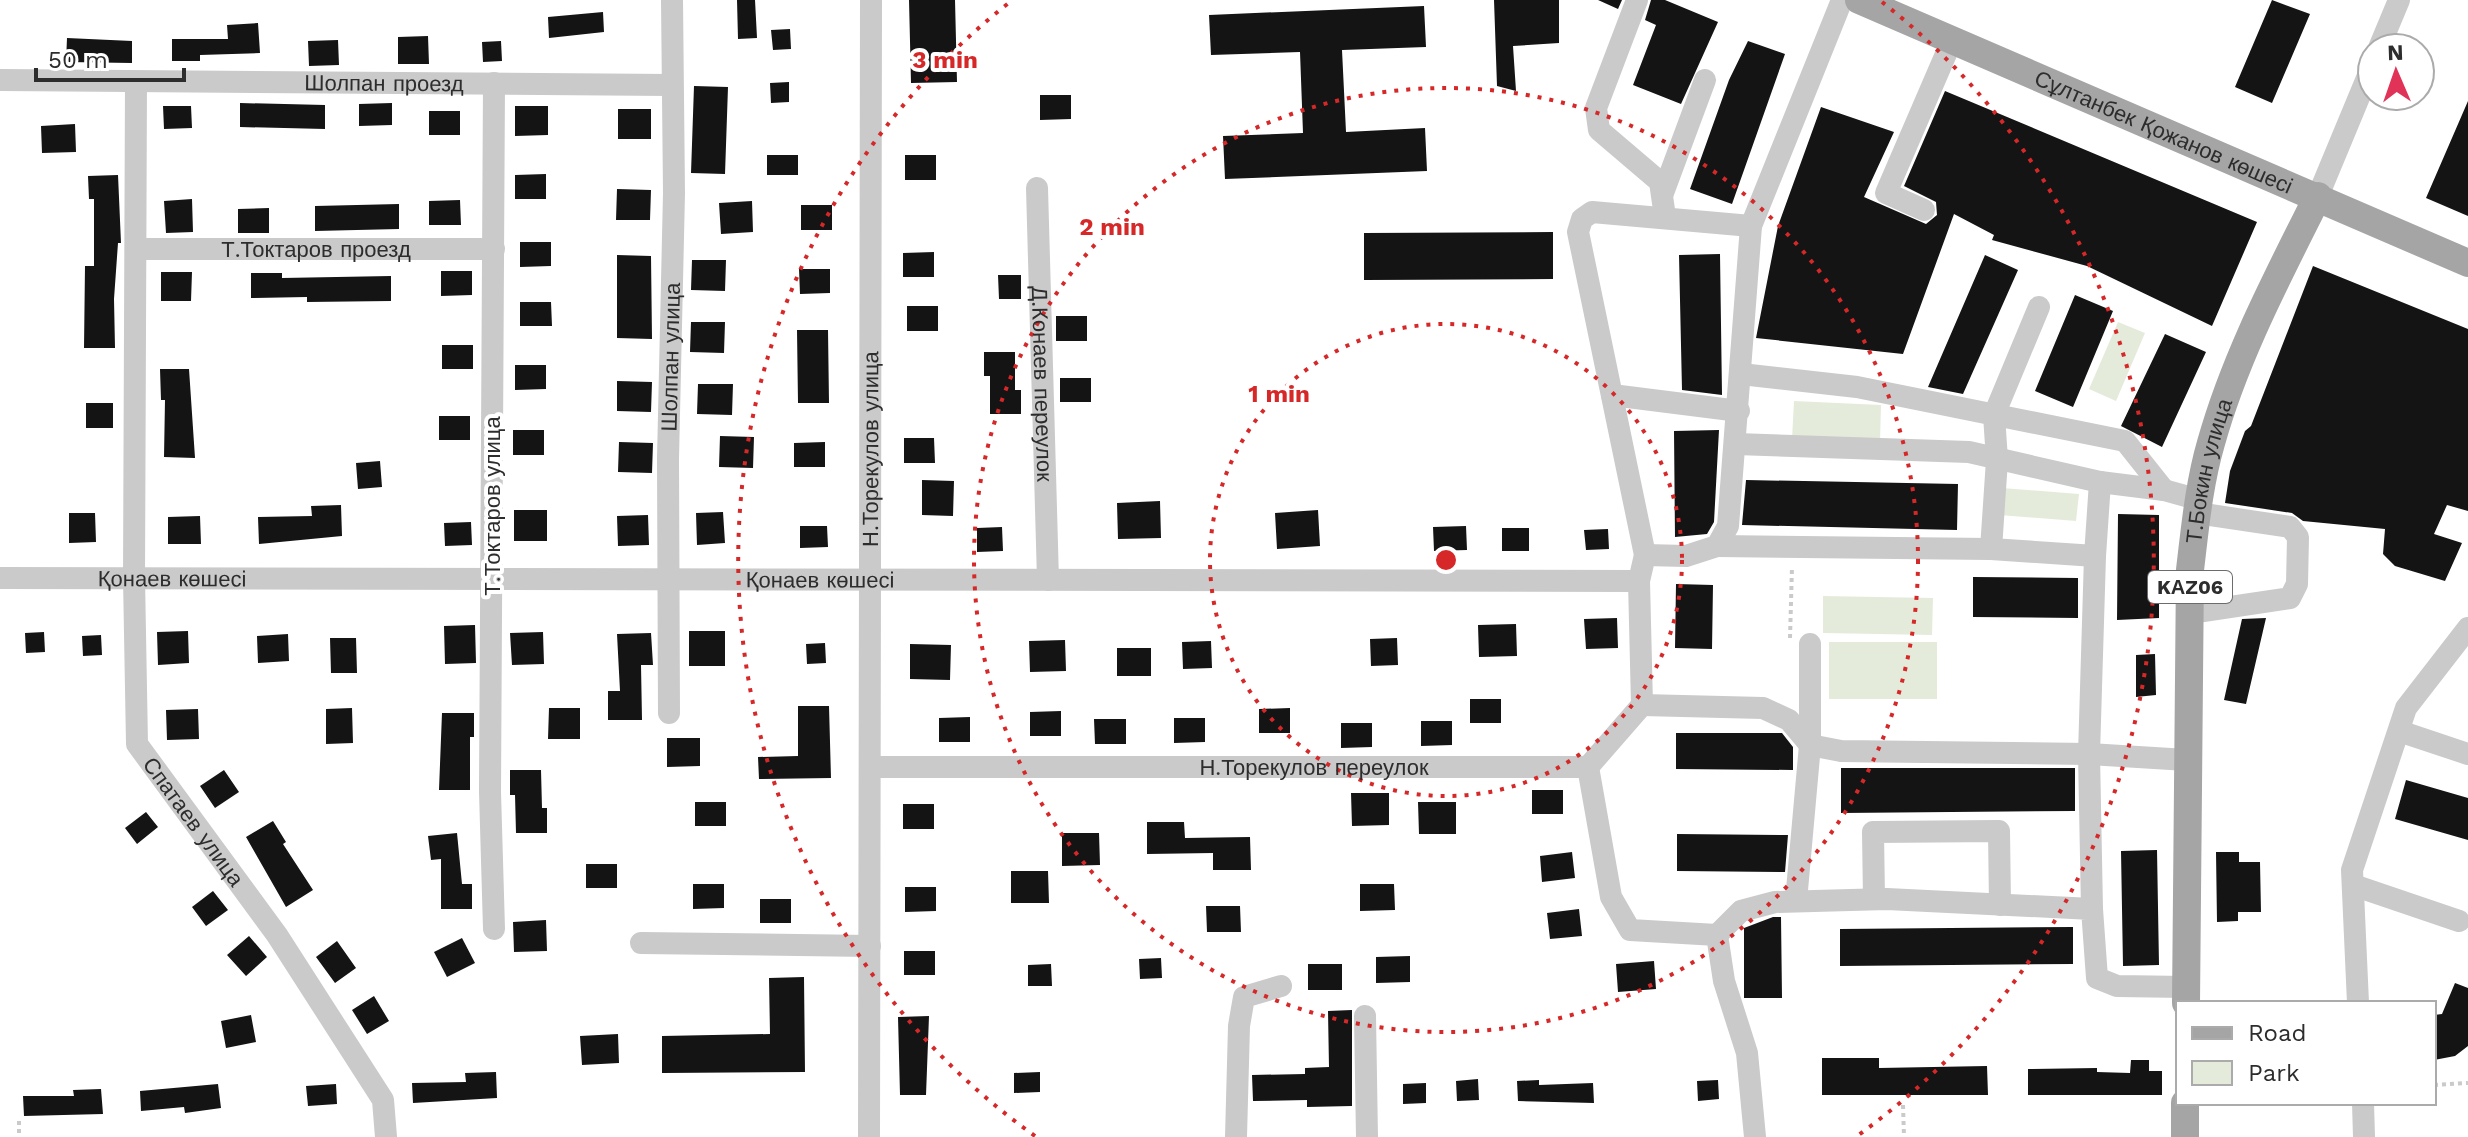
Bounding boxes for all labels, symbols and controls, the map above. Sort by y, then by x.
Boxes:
scale bar [36,32,184,82]
north arrow [2356,32,2436,112]
text: N [2387,40,2404,65]
text: 50 m [48,46,108,74]
text: 3 min [912,46,978,74]
street label: Сұлтанбек Қожанов көшесі [2031,65,2297,198]
street label: Шолпан проезд [304,70,464,96]
text: 2 min [1079,213,1145,241]
street label: Т.Токтаров проезд [221,237,411,262]
street label: Шолпан улица [656,281,684,432]
street label: Д.Конаев переулок [1027,286,1058,482]
street label: Н.Торекулов улица [858,350,883,547]
text: 1 min [1248,380,1310,408]
street label: Т.Бокин улица [2181,394,2237,545]
street label: Т.Токтаров улица [480,416,505,596]
centre of rings [1432,546,1460,574]
street label: Қонаев көшесі [98,566,246,591]
street label: Қонаев көшесі [746,567,894,592]
road number: KАZ06 [2148,571,2232,603]
street label: Спатаев улица [138,752,250,891]
street label: Н.Торекулов переулок [1199,755,1429,780]
legend [2176,1001,2436,1105]
text: Road [2248,1019,2307,1047]
text: Park [2248,1059,2300,1087]

